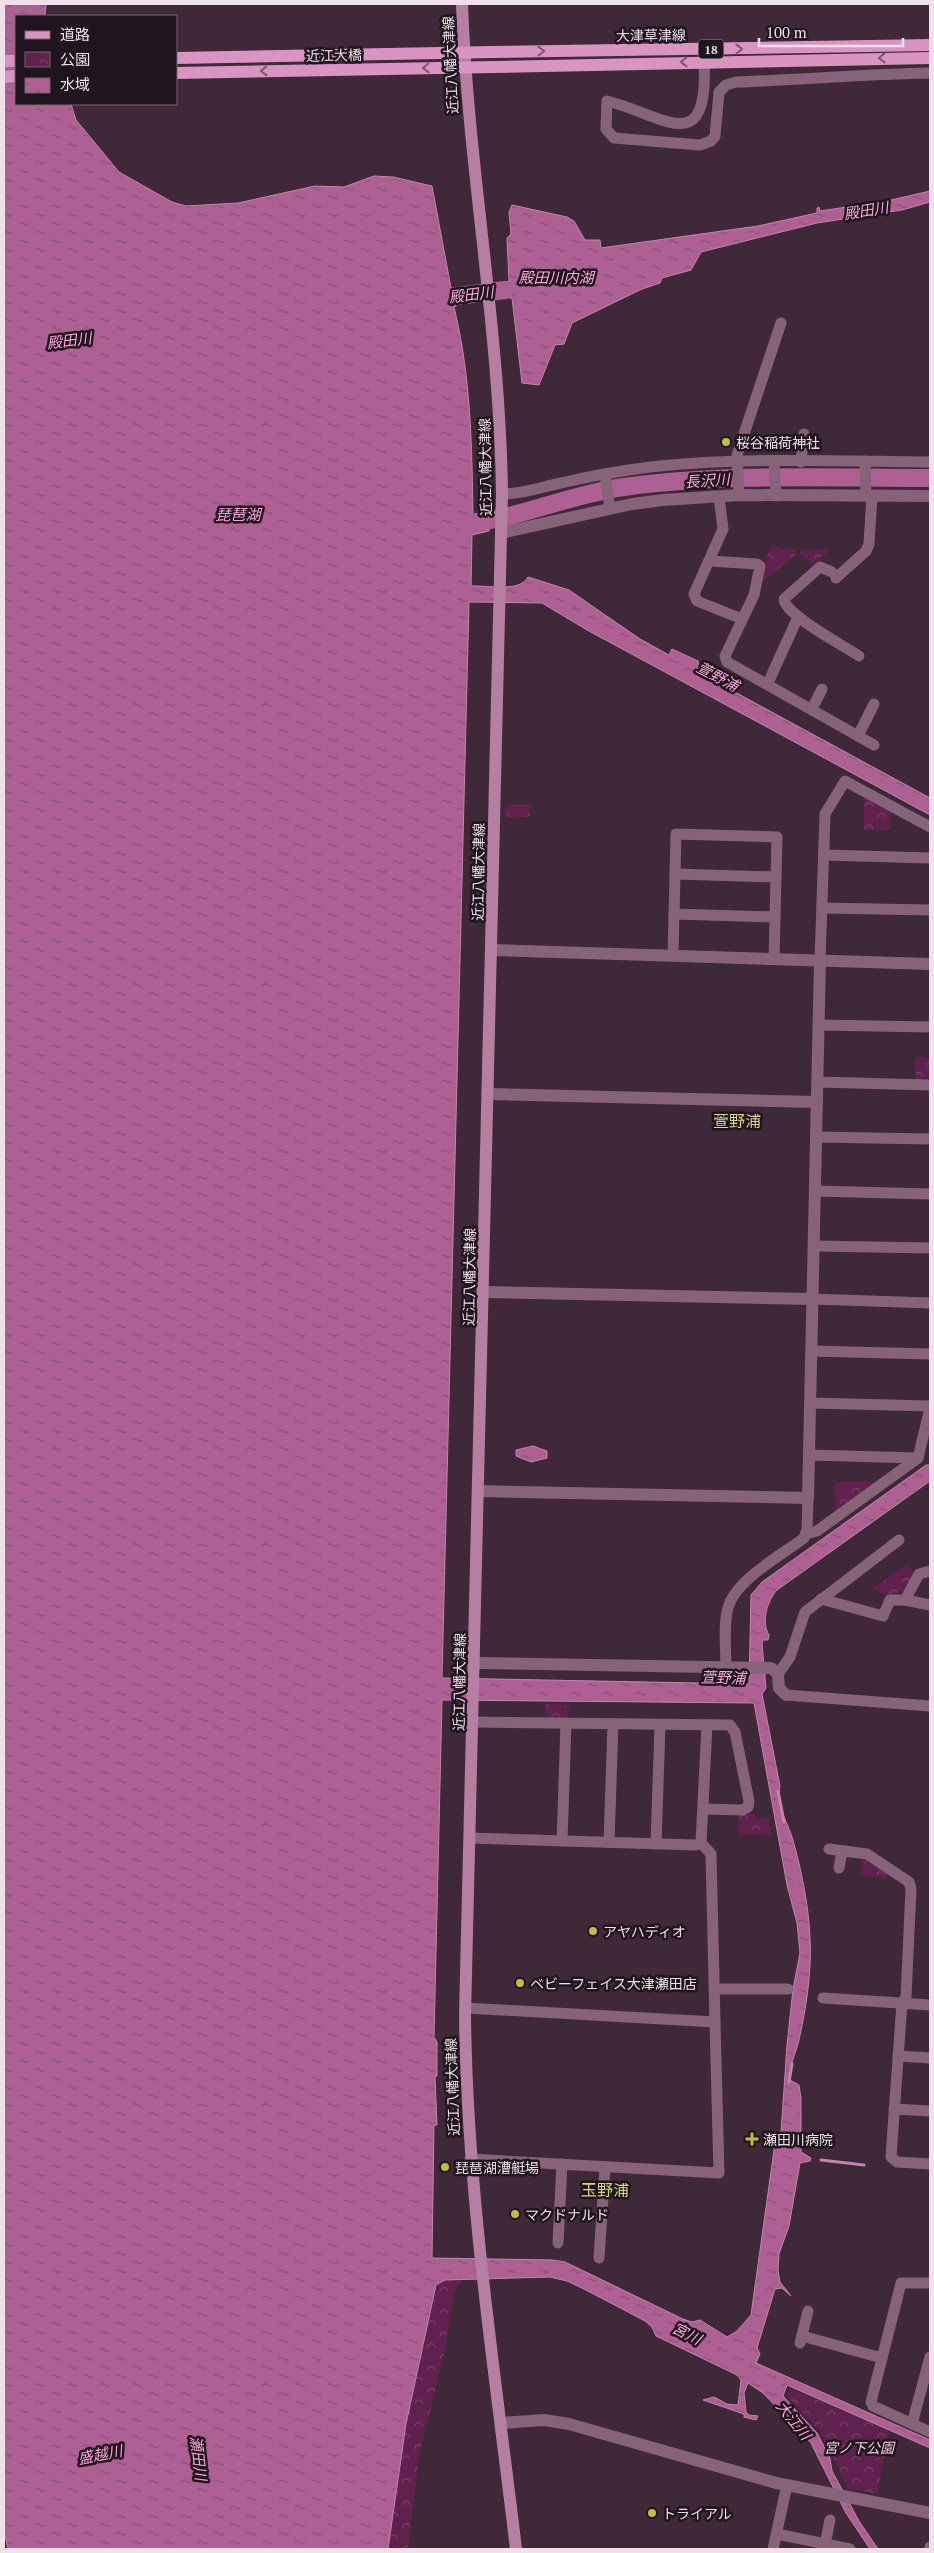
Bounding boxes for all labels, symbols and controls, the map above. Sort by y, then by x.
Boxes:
legend [15,15,178,105]
scale bar [759,15,903,47]
street label: 近江八幡大津線 [438,16,462,114]
text: 100 m [766,22,807,42]
text: 道路 [60,24,90,44]
street label: 大津草津線 [616,25,686,45]
road number: 18 [698,40,724,59]
one-way arrow [735,43,743,54]
street label: 近江大橋 [306,45,362,65]
one-way arrow [538,46,546,56]
text: 公園 [60,49,90,69]
one-way arrow [877,53,885,64]
one-way arrow [680,57,688,67]
one-way arrow [422,63,430,74]
one-way arrow [260,66,268,77]
text: 水域 [60,74,90,94]
water label: 殿田川 [842,196,892,223]
water label: 殿田川内湖 [518,267,595,287]
water label: 殿田川 [447,281,497,307]
water label: 殿田川 [45,327,95,353]
street label: 近江八幡大津線 [475,418,495,516]
place label: 桜谷稲荷神社 [736,433,820,452]
marker: 桜谷稲荷神社 [720,436,732,448]
water label: 長沢川 [684,468,732,492]
water label: 琵琶湖 [215,504,262,524]
water label: 萱野浦 [693,657,744,696]
street label: 近江八幡大津線 [468,823,488,921]
district label: 萱野浦 [713,1110,761,1132]
street label: 近江八幡大津線 [459,1228,479,1326]
street label: 近江八幡大津線 [449,1633,469,1731]
water label: 萱野浦 [700,1667,748,1687]
place label: アヤハディオ [603,1922,686,1941]
marker: アヤハディオ [587,1925,599,1937]
place label: ベビーフェイス大津瀬田店 [530,1974,697,1993]
marker: ベビーフェイス大津瀬田店 [514,1977,526,1989]
street label: 近江八幡大津線 [441,2038,463,2136]
place label: 瀬田川病院 [763,2130,833,2149]
marker: 瀬田川病院 [745,2132,759,2146]
place label: 琵琶湖漕艇場 [455,2158,539,2177]
marker: 琵琶湖漕艇場 [439,2161,451,2173]
district label: 玉野浦 [581,2179,629,2201]
place label: マクドナルド [525,2205,609,2224]
marker: マクドナルド [509,2208,521,2220]
water label: 宮川 [669,2317,707,2350]
water label: 大江川 [772,2396,817,2445]
water label: 瀬田川 [186,2434,212,2484]
park label: 宮ノ下公園 [824,2438,896,2457]
water label: 盛越川 [76,2440,126,2468]
place label: トライアル [662,2504,732,2523]
marker: トライアル [646,2507,658,2519]

